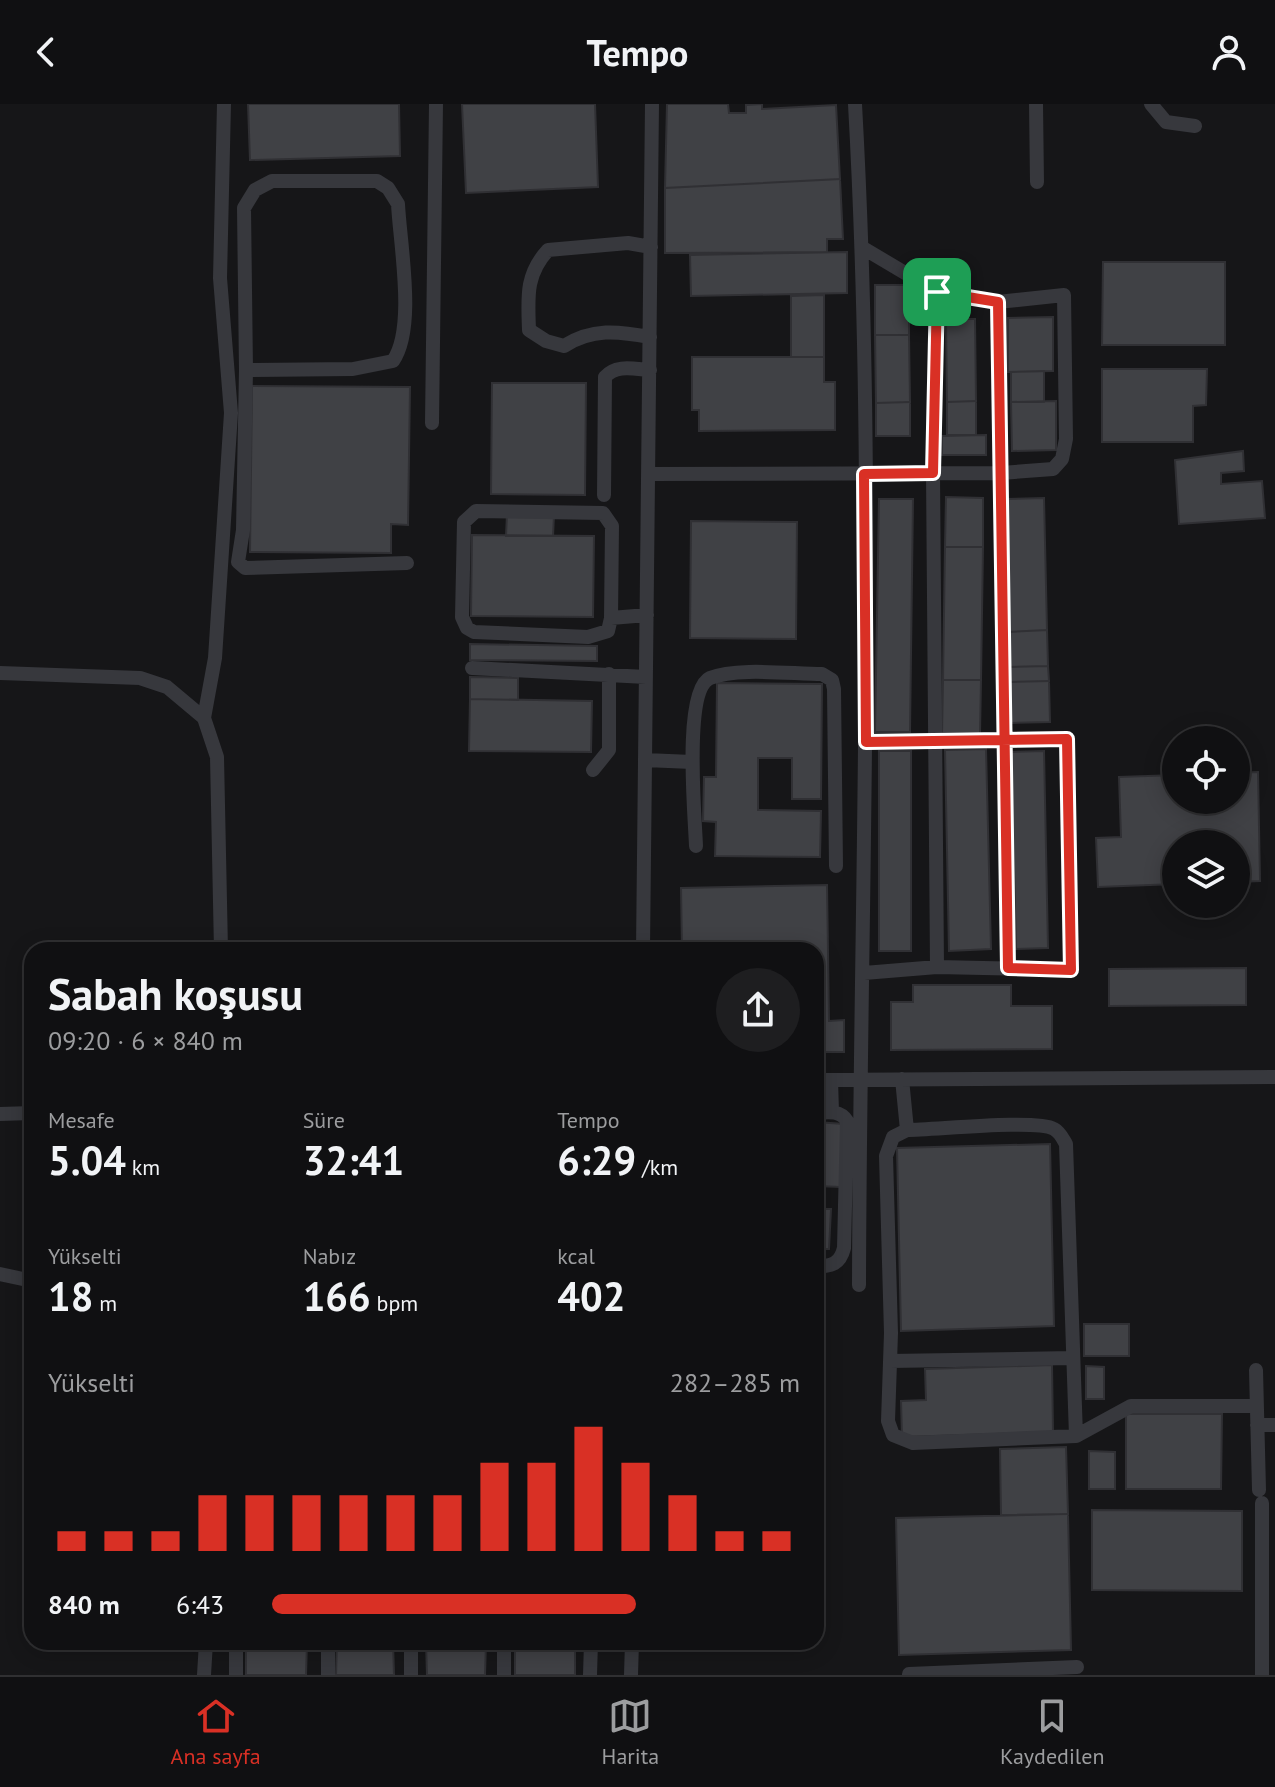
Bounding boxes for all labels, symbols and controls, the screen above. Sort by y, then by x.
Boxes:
text: Tempo [587,29,688,76]
icon: back [24,30,68,74]
icon: person [1207,30,1251,74]
pin [903,258,971,326]
icon: arrive [915,270,959,314]
map controls [1162,726,1250,918]
button: locate [1162,726,1250,814]
button: layers [1162,830,1250,918]
text: Sabah koşusu [48,965,303,1022]
button: share [716,968,800,1052]
text: 09:20 · 6 × 840 m [48,1024,243,1057]
text: Mesafe [48,1106,115,1134]
text: Süre [303,1106,345,1134]
text: Tempo [557,1106,619,1134]
text: 5.04 [48,1134,126,1186]
text: 32:41 [303,1134,404,1186]
text: 6:29 [557,1134,636,1186]
text: km [126,1153,160,1181]
text: /km [636,1153,678,1181]
text: Yükselti [48,1242,122,1270]
text: Nabız [303,1242,356,1270]
text: kcal [557,1242,595,1270]
text: 18 [48,1270,93,1322]
text: 166 [303,1270,371,1322]
text: 402 [557,1270,625,1322]
text: m [93,1289,117,1317]
text: bpm [371,1289,418,1317]
text: Yükselti [48,1366,135,1399]
text: 282–285 m [670,1366,800,1399]
text: 840 m [48,1588,120,1621]
text: 6:43 [176,1588,224,1621]
tab: Ana sayfa [171,1694,261,1770]
tab: Harita [602,1694,659,1770]
tab: Kaydedilen [1000,1694,1104,1770]

